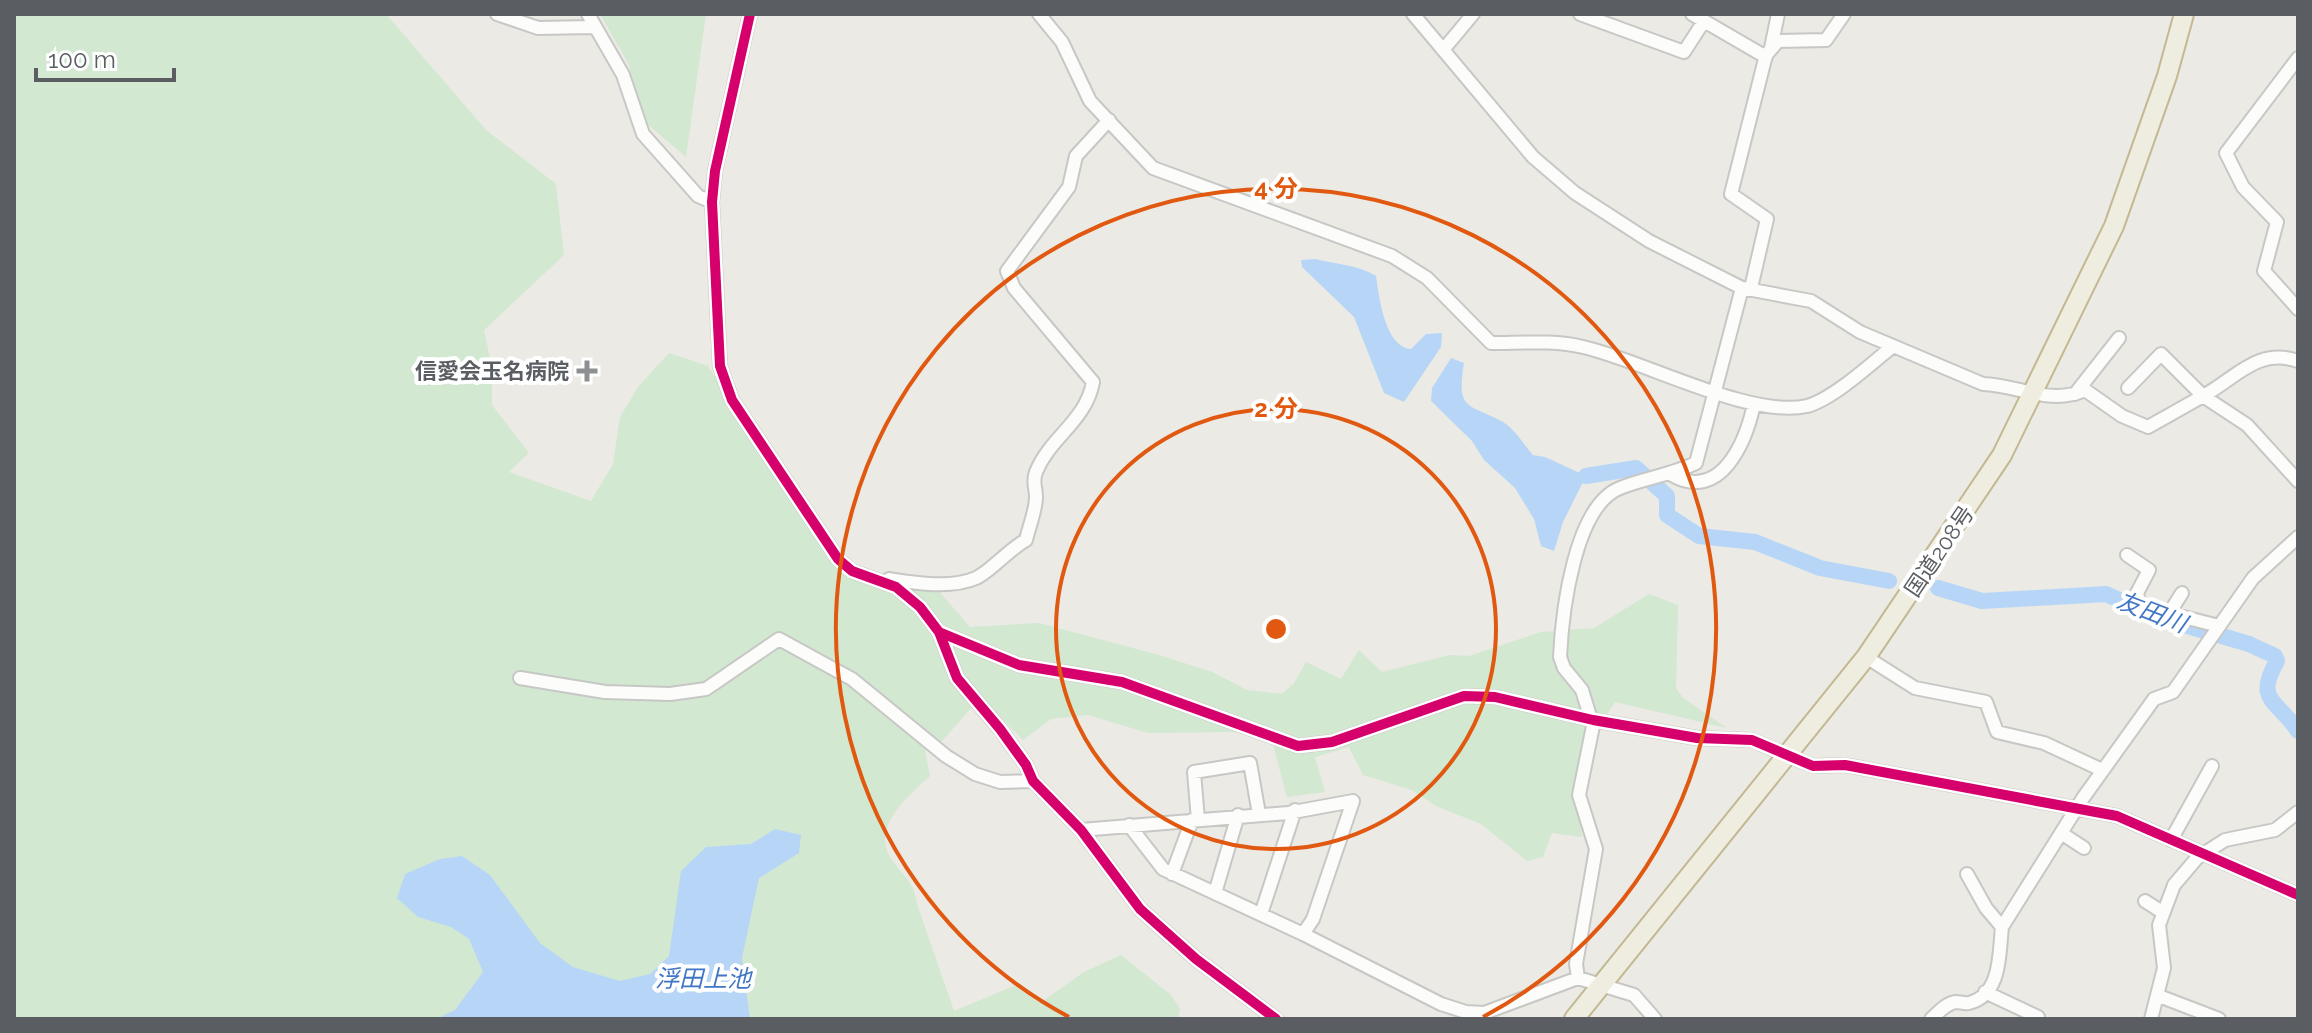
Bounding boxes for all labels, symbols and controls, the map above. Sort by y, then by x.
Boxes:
scale bar [36,32,174,82]
text: 100 m [48,45,116,74]
text: 4 分 [1254,174,1298,203]
place label: 信愛会玉名病院 [415,358,569,384]
marker: 信愛会玉名病院 [576,360,598,382]
text: 2 分 [1254,394,1298,423]
street label: 国道208号 [1899,501,1979,601]
water label: 友田川 [2113,586,2194,640]
centre of rings [1262,615,1290,643]
water label: 浮田上池 [655,964,753,993]

